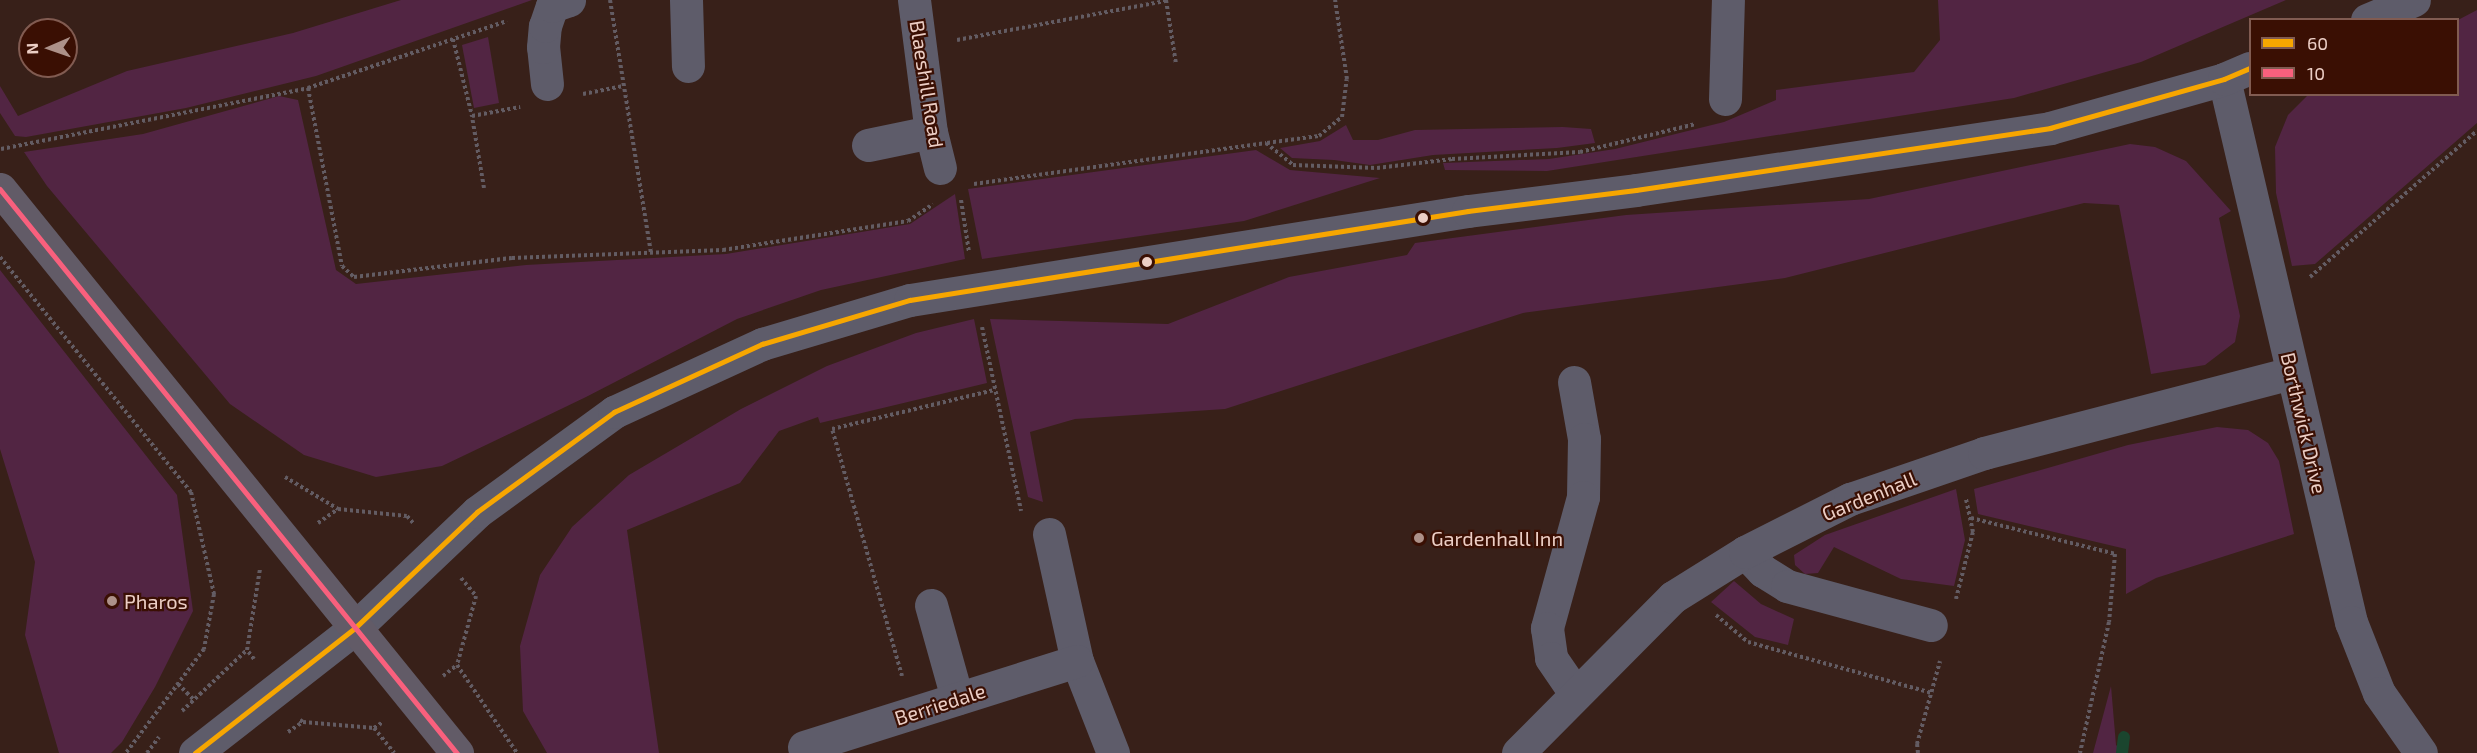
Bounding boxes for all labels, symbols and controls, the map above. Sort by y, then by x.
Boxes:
north arrow [18,18,78,78]
street label: Blaeshill Road [905,18,949,150]
legend [2249,18,2459,96]
text: 60 [2307,32,2328,54]
text: N [22,42,41,55]
text: 10 [2307,62,2325,84]
unlabelled marker [1417,212,1429,224]
unlabelled marker [1141,256,1153,268]
street label: Borthwick Drive [2276,350,2332,496]
street label: Gardenhall [1818,466,1920,526]
place label: Gardenhall Inn [1431,526,1564,550]
marker: Gardenhall Inn [1412,531,1426,545]
place label: Pharos [124,589,188,613]
marker: Pharos [105,594,119,608]
street label: Berriedale [892,678,988,730]

